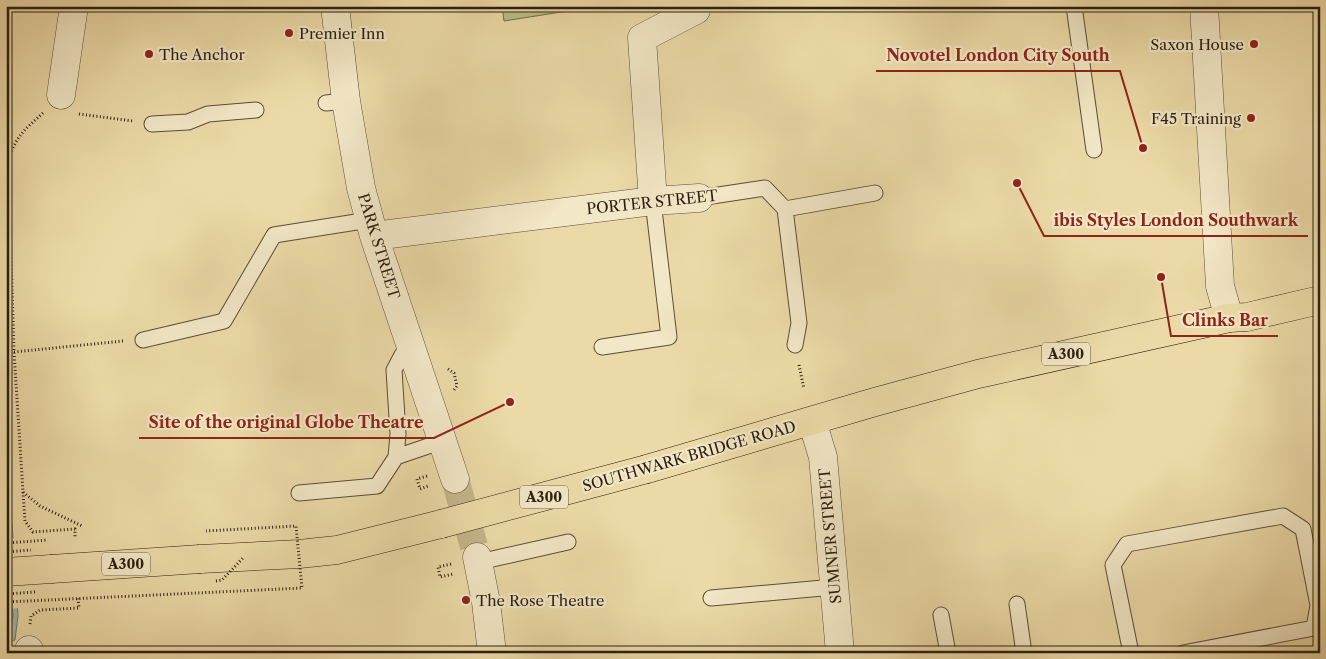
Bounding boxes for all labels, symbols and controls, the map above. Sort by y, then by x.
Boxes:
place label: Premier Inn [299,24,385,43]
marker: Premier Inn [283,27,295,39]
place label: Saxon House [1150,35,1244,54]
marker: Saxon House [1248,38,1260,50]
callout: Novotel London City South [876,40,1120,71]
place label: The Anchor [159,45,245,64]
text: Novotel London City South [886,45,1110,65]
marker: The Anchor [143,48,155,60]
place label: F45 Training [1151,109,1241,128]
marker: F45 Training [1245,112,1257,124]
street label: PORTER STREET [585,186,719,218]
street label: PARK STREET [354,191,404,302]
callout: ibis Styles London Southwark [1044,205,1308,236]
text: ibis Styles London Southwark [1054,210,1299,230]
callout: Clinks Bar [1171,305,1278,336]
text: Clinks Bar [1182,310,1268,330]
road number: A300 [1042,342,1090,366]
callout: Site of the original Globe Theatre [139,407,434,438]
text: Site of the original Globe Theatre [149,412,424,432]
street label: SOUTHWARK BRIDGE ROAD [580,416,798,496]
street label: SUMNER STREET [815,467,845,605]
road number: A300 [520,486,568,508]
road number: A300 [102,552,150,576]
place label: The Rose Theatre [476,591,604,610]
marker: The Rose Theatre [460,594,472,606]

